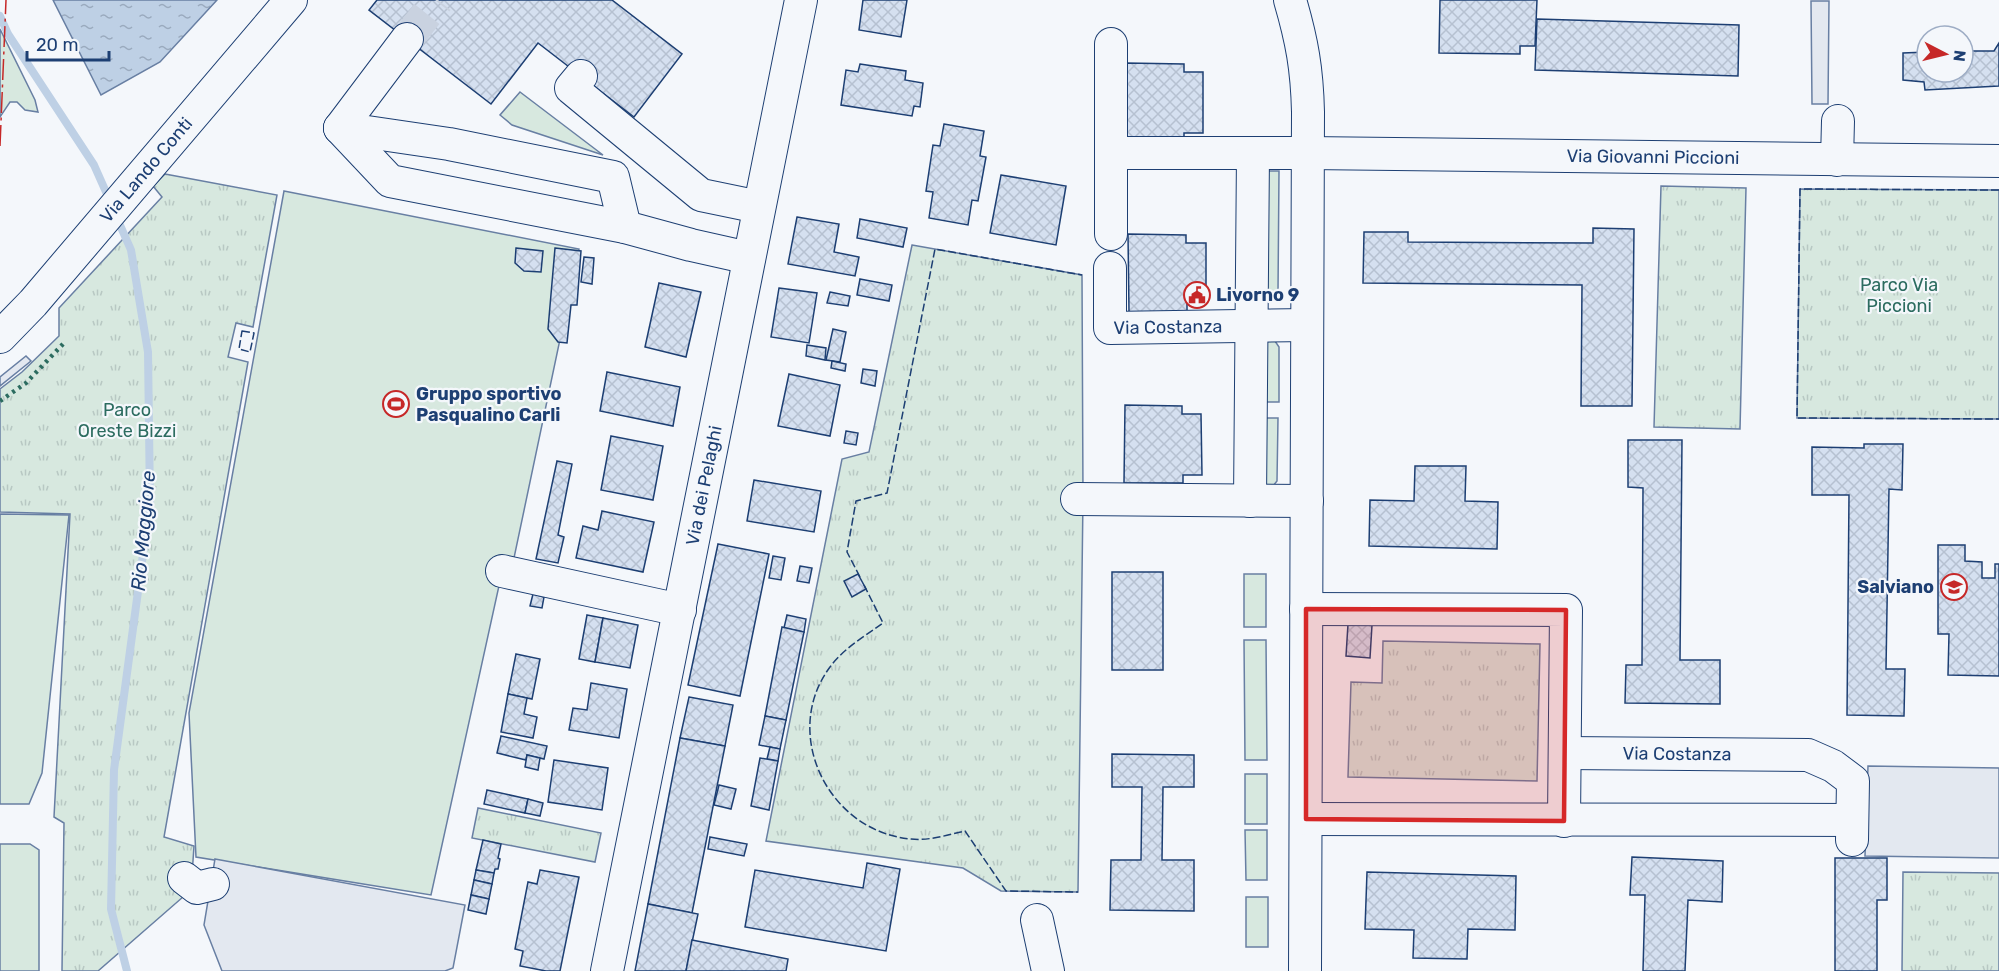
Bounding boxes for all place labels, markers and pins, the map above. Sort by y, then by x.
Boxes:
public building icon: Livorno 9 [1182,280,1212,310]
place label: Livorno 9 [1216,284,1299,306]
place label: Gruppo sportivo Pasqualino Carli [416,383,562,426]
sports icon: Gruppo sportivo Pasqualino Carli [381,389,411,419]
school or university icon: Salviano [1939,572,1969,602]
place label: Salviano [1857,576,1934,598]

